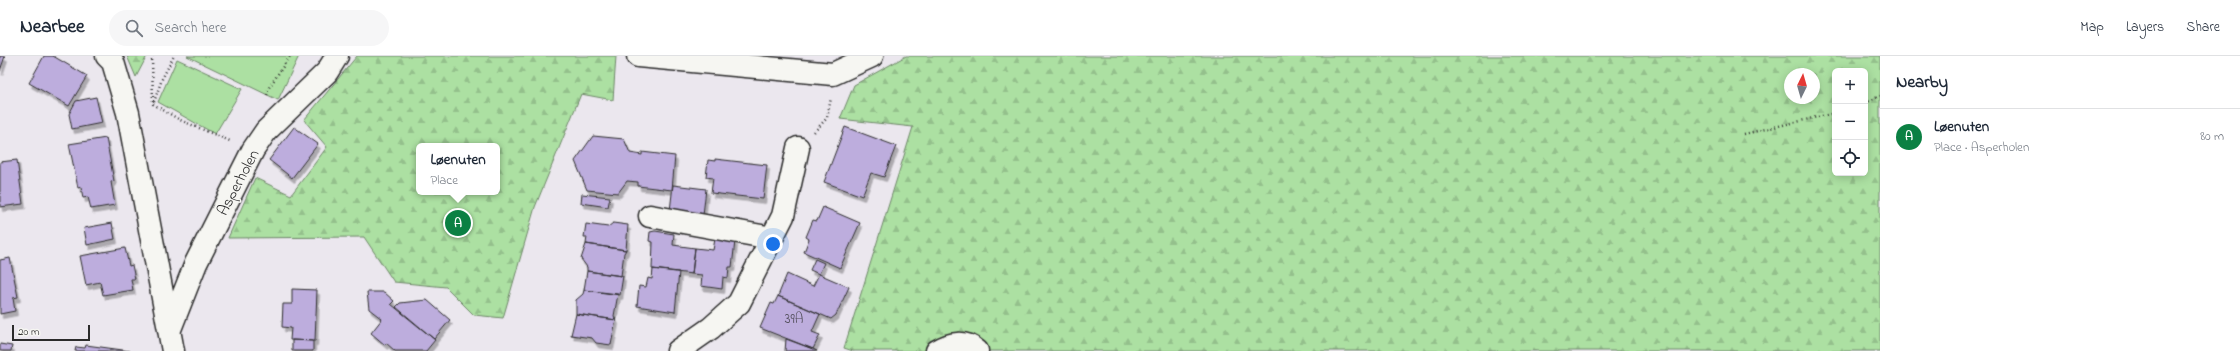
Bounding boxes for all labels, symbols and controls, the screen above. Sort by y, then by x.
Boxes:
search box [109,10,389,46]
text: Nearbee [20,14,85,41]
icon: search [123,17,145,39]
text: Search here [155,17,226,39]
text: Map [2080,17,2104,38]
text: Layers [2126,17,2164,38]
text: Share [2186,17,2220,38]
north arrow [1784,68,1820,104]
map controls [1832,68,1868,176]
button: + [1832,68,1868,104]
text: Nearby [1896,70,1948,95]
button: − [1832,104,1868,140]
text: Løenuten [1934,116,1989,138]
text: A [1905,127,1913,146]
text: 80 m [2200,127,2224,146]
text: Place · Asperholen [1934,138,2029,157]
button: locate [1832,140,1868,176]
popup [416,143,500,195]
street label: Asperholen [211,145,266,220]
text: Løenuten [430,149,486,171]
text: Place [430,171,458,190]
pin: A [445,208,471,238]
your location [763,234,783,254]
house number: 39A [785,309,803,330]
scale bar [12,323,90,342]
text: 20 m [18,324,40,340]

